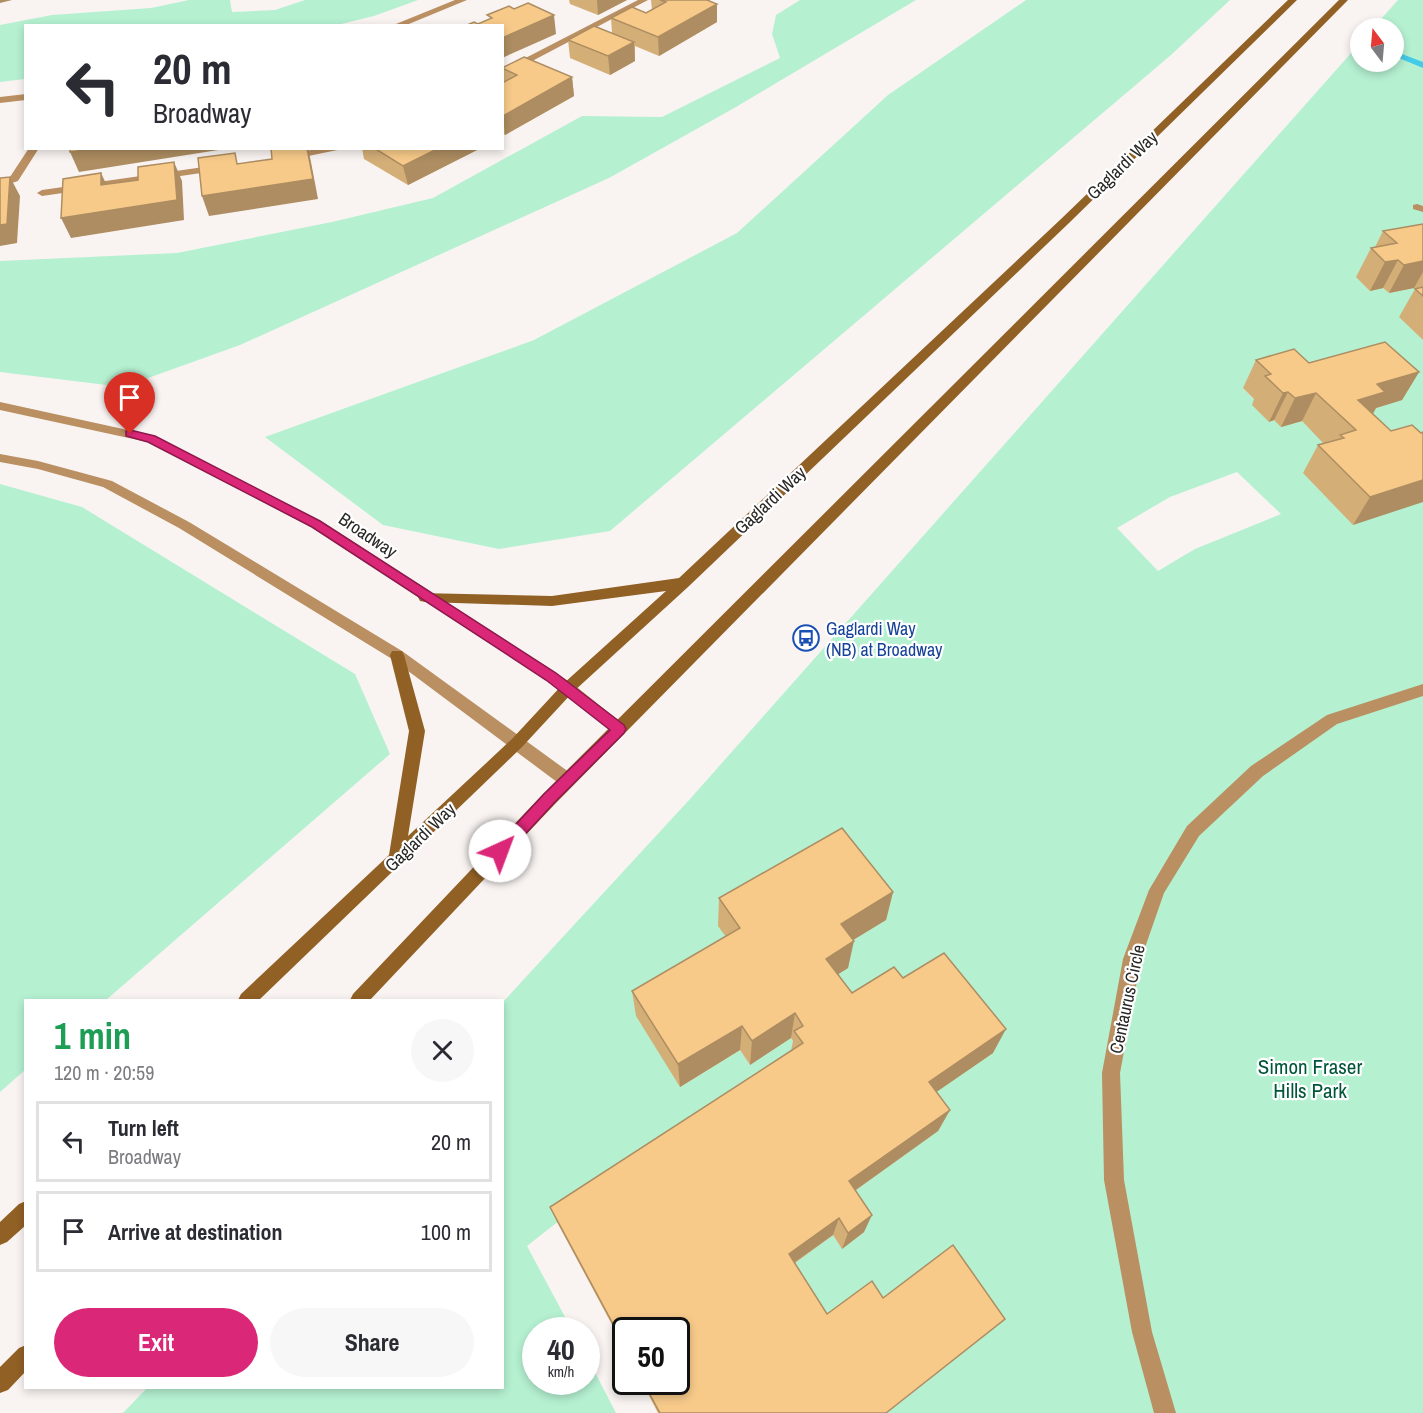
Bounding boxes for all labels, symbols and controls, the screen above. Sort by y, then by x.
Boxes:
north arrow [1350,18,1404,72]
map controls [1350,18,1404,72]
text: 20 m [153,41,232,97]
icon: left [54,48,132,126]
text: Broadway [153,95,251,131]
street label: Gaglardi Way [1081,124,1163,205]
pin [104,372,155,434]
icon: arrive [113,381,146,414]
street label: Gaglardi Way [729,460,812,540]
street label: Broadway [334,506,403,564]
place label: Gaglardi Way (NB) at Broadway [826,616,943,662]
bus stop icon: Gaglardi Way (NB) at Broadway [791,623,821,653]
street label: Gaglardi Way [379,796,461,877]
position arrow [468,819,532,883]
street label: Centaurus Circle [1103,942,1151,1056]
text: 1 min [54,1012,131,1060]
button: close [411,1019,474,1082]
park label: Simon Fraser Hills Park [1258,1052,1362,1105]
text: 120 m · 20:59 [54,1059,154,1086]
text: Turn left [108,1113,179,1143]
icon: left [57,1125,90,1158]
text: 20 m [431,1127,471,1157]
text: Broadway [108,1143,181,1170]
icon: arrive [57,1215,90,1248]
text: Arrive at destination [108,1217,282,1247]
text: 100 m [421,1217,471,1247]
button: Exit [54,1308,258,1377]
button: Share [270,1308,474,1377]
speed limit sign: 50 [612,1317,690,1395]
text: 40 [547,1329,575,1369]
text: km/h [548,1361,574,1382]

